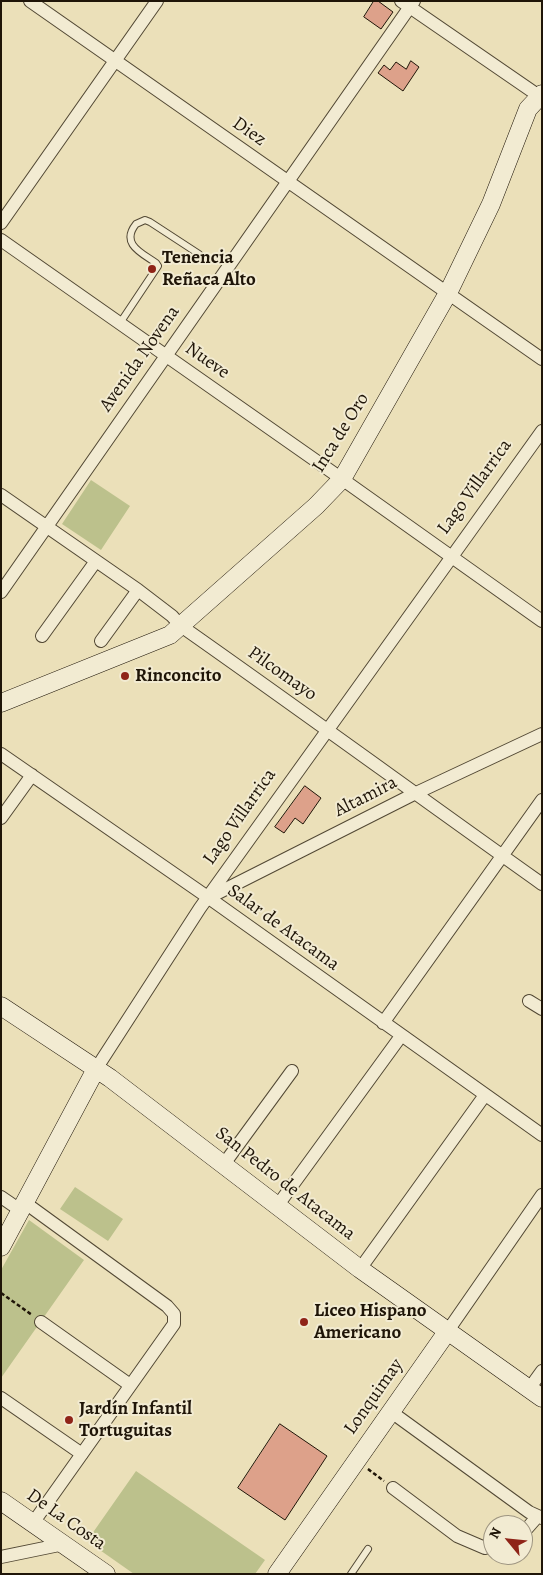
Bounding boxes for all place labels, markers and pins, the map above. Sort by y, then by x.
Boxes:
place label: Tenencia Reñaca Alto [162,247,256,291]
marker: Tenencia Reñaca Alto [146,263,158,275]
place label: Rinconcito [135,665,222,687]
marker: Rinconcito [119,670,131,682]
place label: Liceo Hispano Americano [314,1300,427,1344]
marker: Liceo Hispano Americano [298,1316,310,1328]
place label: Jardín Infantil Tortuguitas [79,1398,192,1442]
marker: Jardín Infantil Tortuguitas [63,1414,75,1426]

